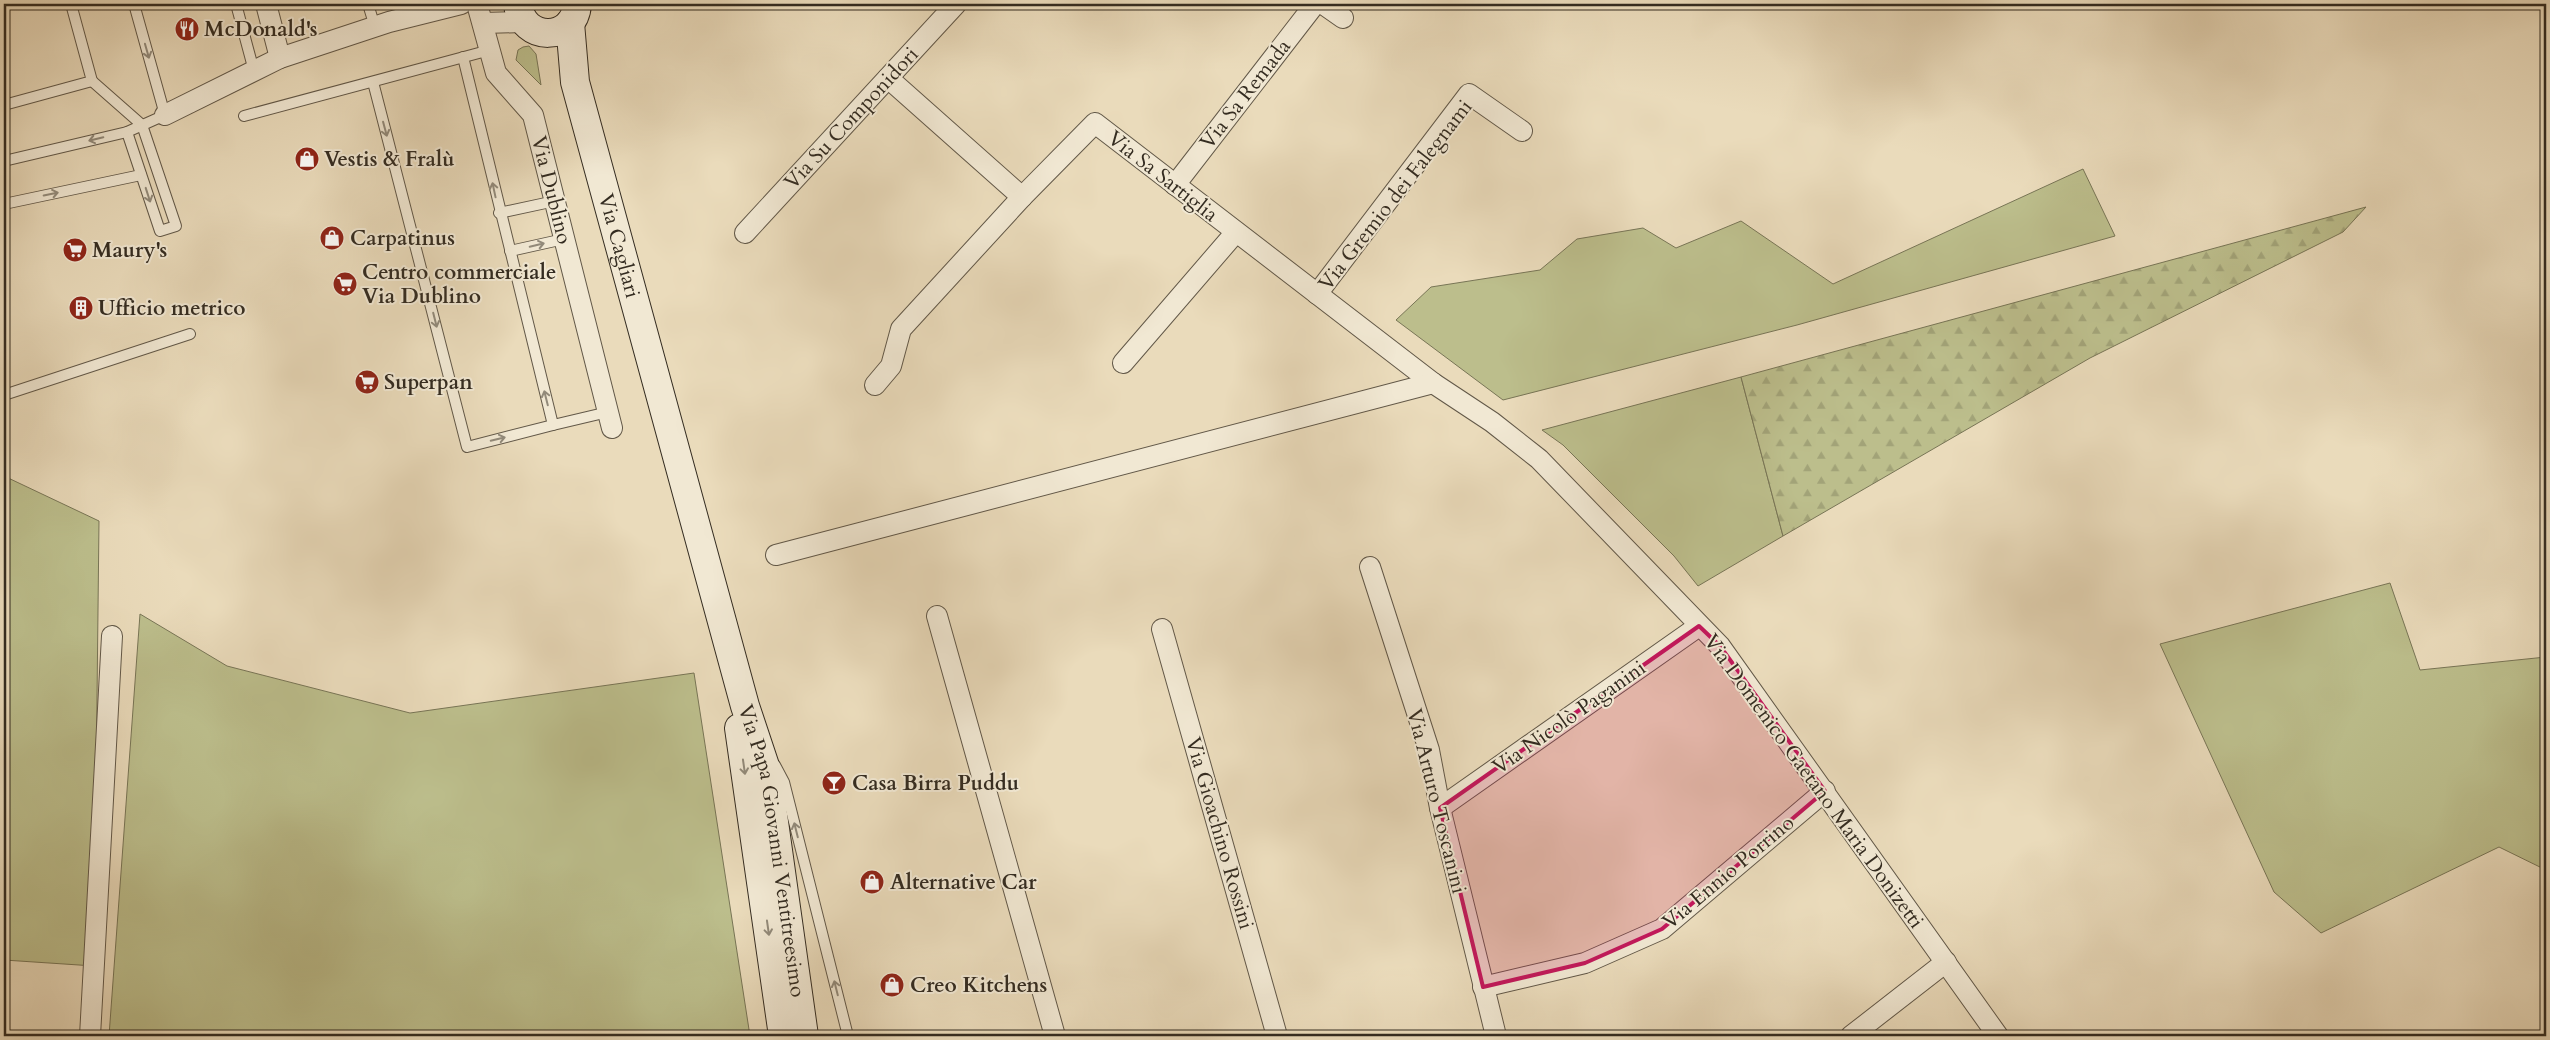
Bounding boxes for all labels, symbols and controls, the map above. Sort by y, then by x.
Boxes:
place label: McDonald's [204,15,318,44]
restaurant icon: McDonald's [174,16,200,42]
street label: Via Sa Remada [1193,33,1298,155]
street label: Via Su Componidori [778,41,925,196]
one-way arrow [143,42,152,58]
street label: Via Gremio dei Falegnami [1312,94,1479,297]
one-way arrow [381,120,390,136]
street label: Via Sa Sartiglia [1101,124,1224,229]
street label: Via Dublino [524,133,579,247]
one-way arrow [89,135,105,144]
place label: Vestis & Fralù [324,145,454,174]
shop icon: Vestis & Fralù [294,146,320,172]
one-way arrow [489,182,499,198]
one-way arrow [144,186,153,202]
one-way arrow [43,189,59,198]
street label: Via Cagliari [591,191,647,301]
place label: Carpatinus [350,224,455,253]
shop icon: Carpatinus [319,225,345,251]
place label: Maury's [92,236,167,265]
supermarket icon: Maury's [62,237,88,263]
one-way arrow [529,240,545,249]
place label: Centro commerciale Via Dublino [362,258,556,311]
supermarket icon: Centro commerciale Via Dublino [332,271,358,297]
place label: Ufficio metrico [98,294,246,323]
building icon: Ufficio metrico [68,295,94,321]
one-way arrow [430,311,440,327]
place label: Superpan [384,368,473,397]
supermarket icon: Superpan [354,369,380,395]
one-way arrow [541,391,550,407]
one-way arrow [489,434,505,443]
street label: Via Domenico Gaetano Maria Donizetti [1697,628,1930,935]
street label: Via Nicolò Paganini [1487,654,1652,781]
street label: Via Papa Giovanni Ventitreesimo [731,701,812,999]
street label: Via Arturo Toscanini [1400,706,1474,897]
street label: Via Gioachino Rossini [1178,734,1261,933]
one-way arrow [739,759,749,775]
place label: Casa Birra Puddu [852,769,1019,798]
bar icon: Casa Birra Puddu [821,770,847,796]
street label: Via Ennio Porrino [1656,809,1800,936]
one-way arrow [791,823,800,839]
place label: Alternative Car [890,868,1037,897]
shop icon: Alternative Car [859,869,885,895]
one-way arrow [763,920,773,936]
place label: Creo Kitchens [910,971,1047,1000]
shop icon: Creo Kitchens [879,972,905,998]
one-way arrow [831,980,840,996]

